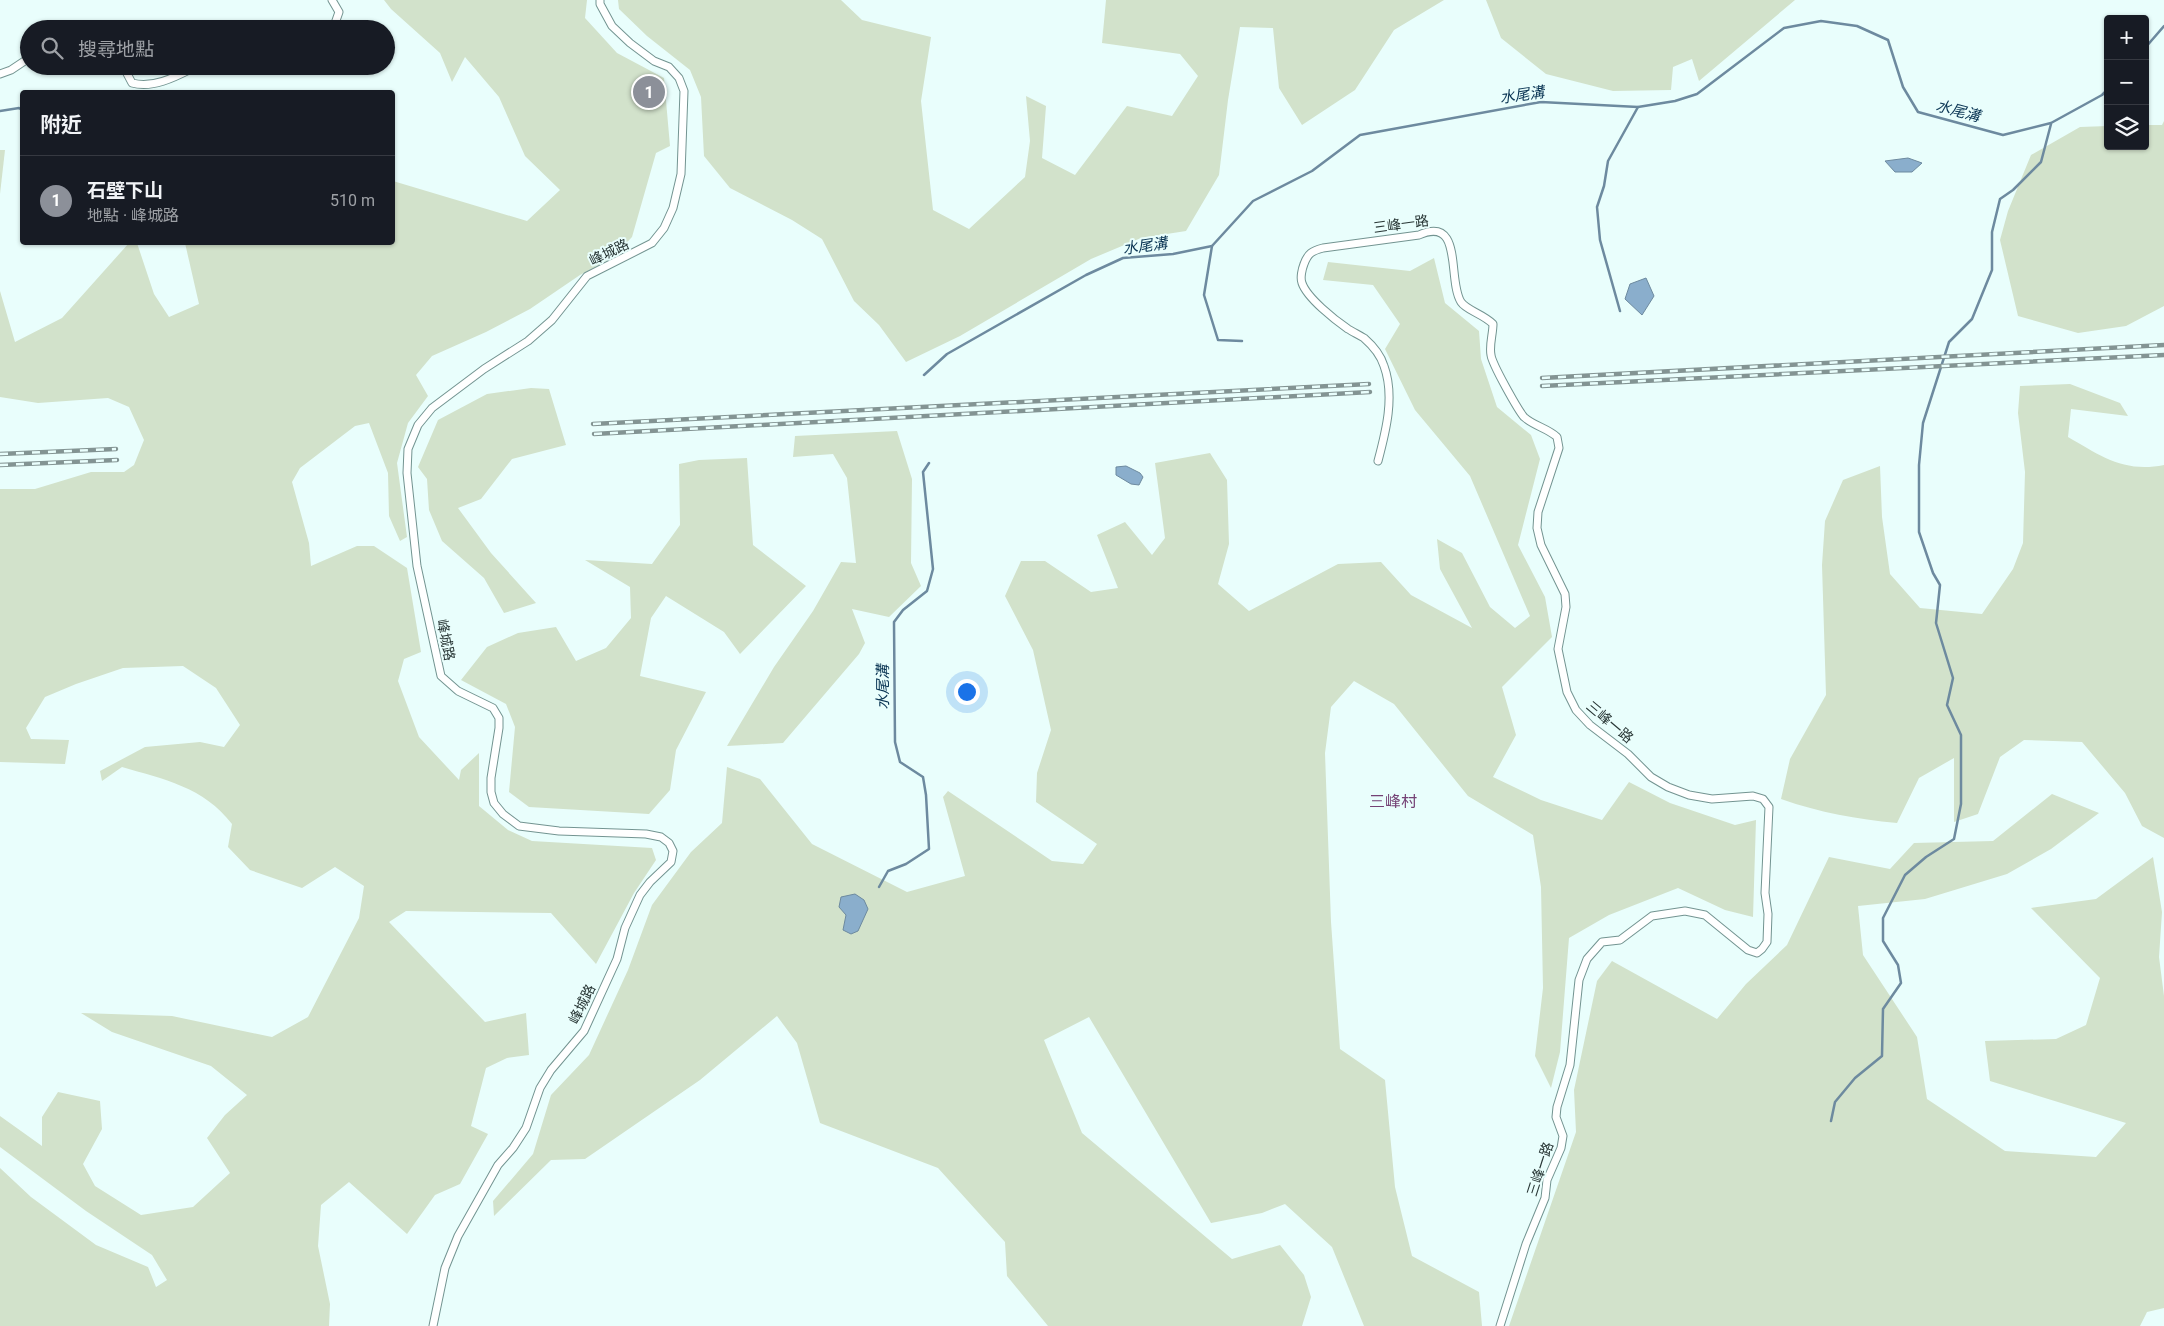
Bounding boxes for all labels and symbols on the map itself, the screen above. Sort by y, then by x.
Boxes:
pin: 1 [633,73,665,111]
water label: 水尾溝 [1498,83,1548,107]
water label: 水尾溝 [1934,96,1984,126]
street label: 三峰一路 [1372,212,1430,236]
water label: 水尾溝 [1121,234,1171,258]
street label: 峰城路 [587,236,631,268]
street label: 峰城路 [434,618,458,662]
water label: 水尾溝 [874,663,892,710]
your location [954,679,980,705]
street label: 三峰一路 [1583,698,1637,746]
district label: 三峰村 [1369,792,1417,811]
street label: 峰城路 [566,982,598,1026]
street label: 三峰一路 [1524,1140,1556,1198]

